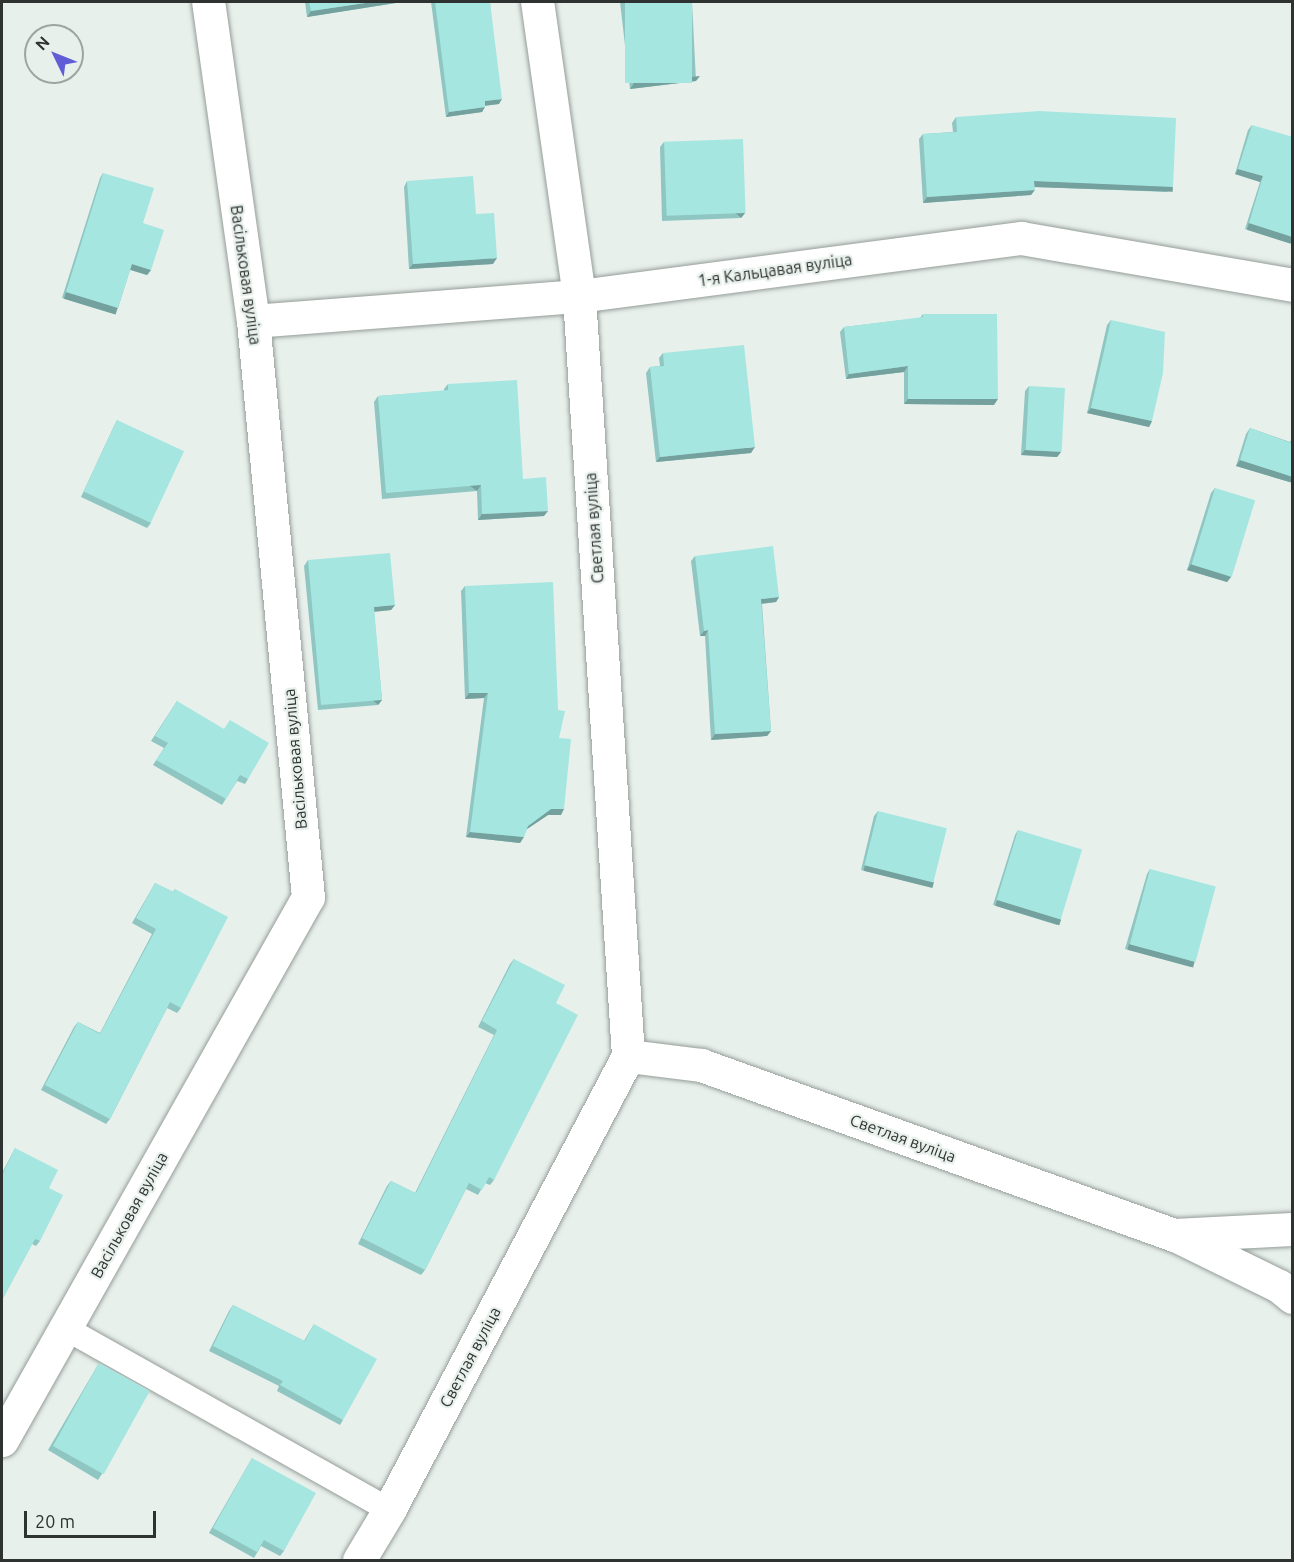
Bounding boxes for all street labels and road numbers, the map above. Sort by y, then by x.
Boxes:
street label: Васільковая вуліца [227,204,265,346]
street label: 1-я Кальцавая вуліца [697,250,853,290]
street label: Светлая вуліца [581,472,607,584]
street label: Васільковая вуліца [279,688,311,830]
street label: Светлая вуліца [848,1110,958,1166]
street label: Васільковая вуліца [86,1149,172,1281]
street label: Светлая вуліца [435,1303,505,1411]

